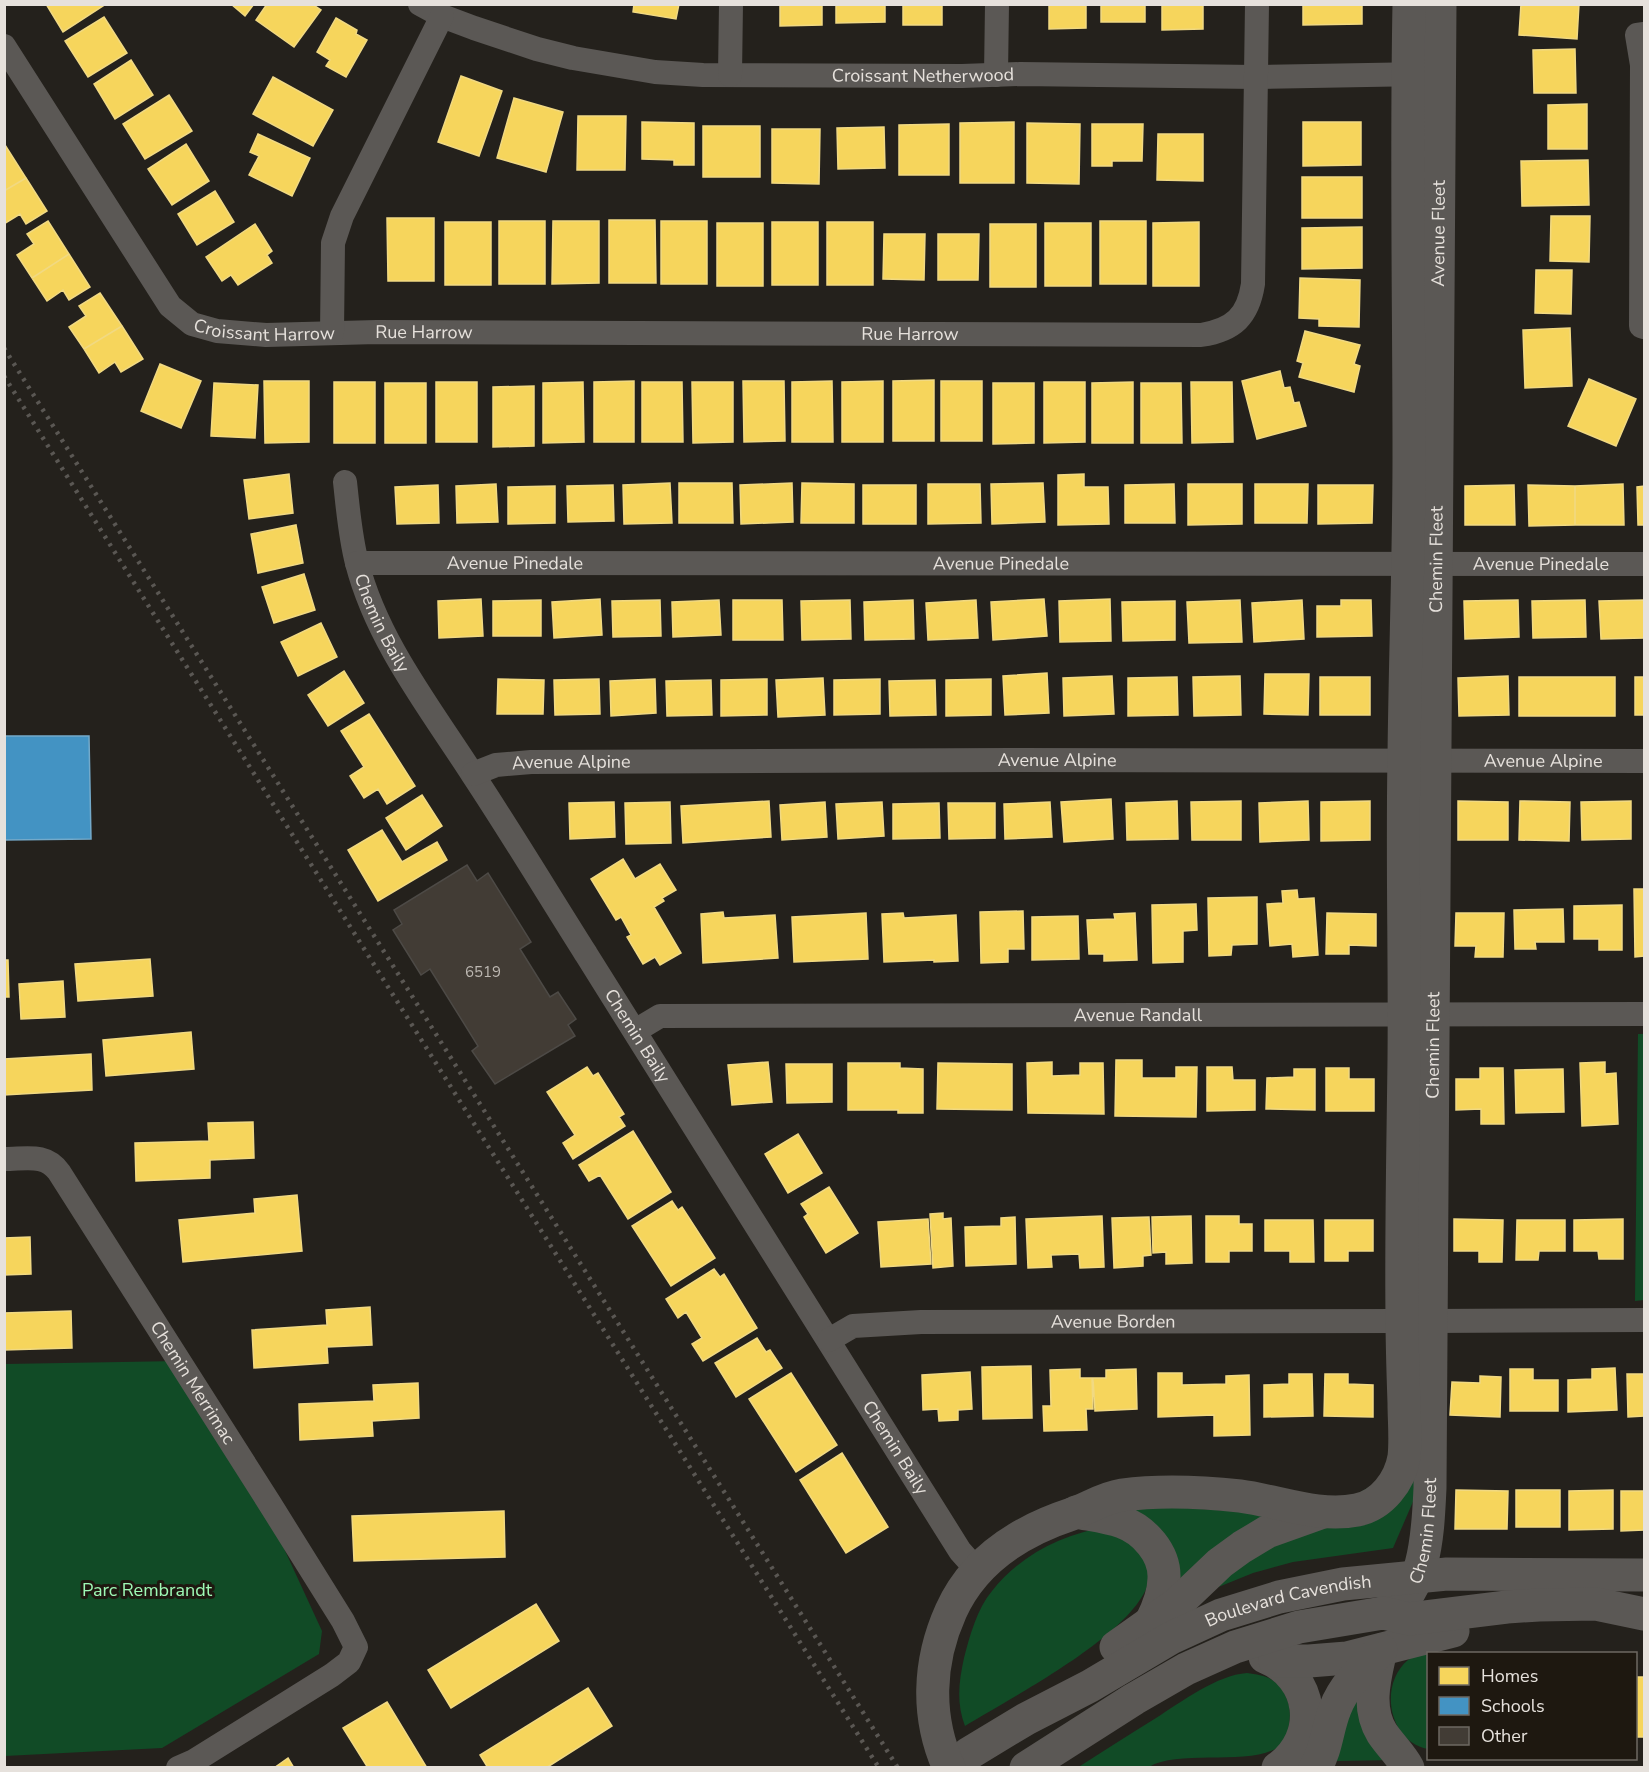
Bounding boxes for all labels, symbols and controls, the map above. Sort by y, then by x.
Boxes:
street label: Croissant Netherwood [832,62,1015,88]
street label: Avenue Fleet [1426,179,1451,287]
street label: Croissant Harrow [191,313,335,347]
street label: Rue Harrow [375,320,473,344]
street label: Rue Harrow [861,322,959,346]
street label: Chemin Fleet [1424,505,1449,613]
street label: Avenue Pinedale [447,551,583,575]
street label: Avenue Pinedale [933,551,1069,576]
street label: Avenue Pinedale [1473,552,1609,576]
street label: Chemin Baily [349,571,416,678]
street label: Avenue Alpine [998,748,1117,772]
street label: Avenue Alpine [1484,749,1603,773]
street label: Avenue Alpine [511,750,631,776]
house number: 6519 [465,962,501,982]
street label: Chemin Baily [599,984,676,1088]
street label: Chemin Fleet [1421,991,1445,1099]
street label: Avenue Randall [1074,1003,1203,1027]
street label: Avenue Borden [1051,1309,1176,1334]
street label: Chemin Merrimac [145,1316,241,1449]
street label: Chemin Baily [857,1396,934,1500]
street label: Chemin Fleet [1403,1477,1442,1588]
street label: Boulevard Cavendish [1201,1569,1373,1633]
park label: Parc Rembrandt [82,1578,213,1602]
legend [1427,1652,1637,1760]
text: Homes [1481,1664,1538,1688]
text: Schools [1481,1694,1545,1718]
text: Other [1481,1724,1528,1748]

